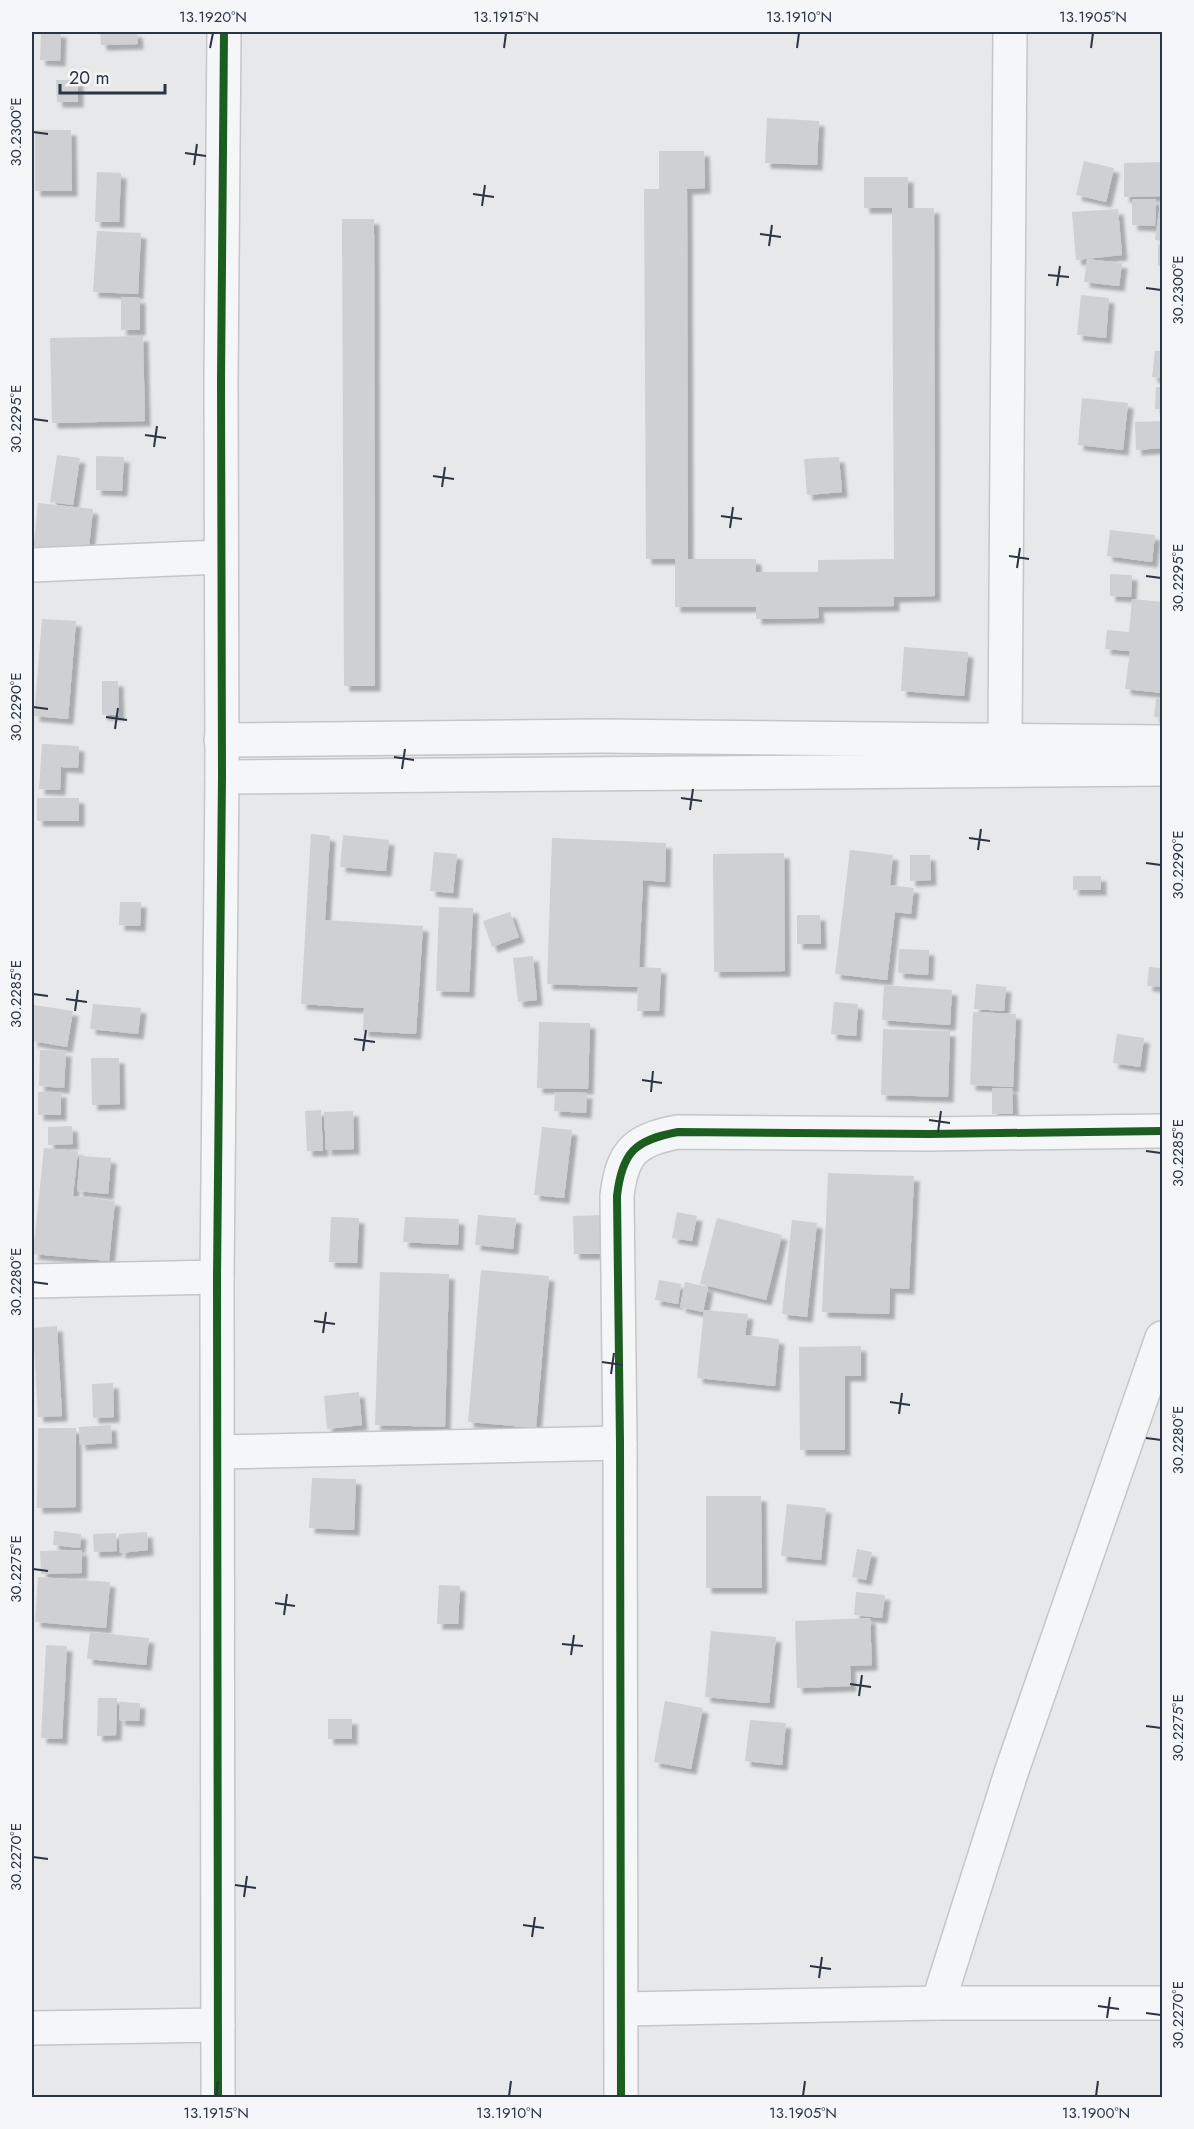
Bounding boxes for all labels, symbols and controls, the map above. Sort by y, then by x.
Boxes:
text: 13.1920°N [179,6,247,28]
text: 13.1915°N [473,6,539,28]
text: 13.1910°N [766,6,832,28]
text: 13.1905°N [1059,6,1127,28]
scale bar [60,57,165,95]
text: 20 m [69,65,109,91]
text: 30.2300°E [5,98,27,166]
text: 30.2300°E [1167,256,1189,324]
text: 30.2295°E [5,385,27,453]
text: 30.2295°E [1167,544,1189,612]
text: 30.2290°E [5,673,27,741]
text: 30.2290°E [1167,831,1189,899]
text: 30.2285°E [5,960,27,1028]
text: 30.2285°E [1167,1119,1189,1187]
text: 30.2280°E [5,1248,27,1316]
text: 30.2280°E [1167,1406,1189,1474]
text: 30.2275°E [5,1535,27,1603]
text: 30.2275°E [1167,1694,1189,1762]
text: 30.2270°E [5,1823,27,1891]
text: 30.2270°E [1167,1981,1189,2049]
text: 13.1915°N [183,2102,249,2124]
text: 13.1910°N [476,2102,542,2124]
text: 13.1905°N [769,2102,837,2124]
text: 13.1900°N [1062,2102,1130,2124]

